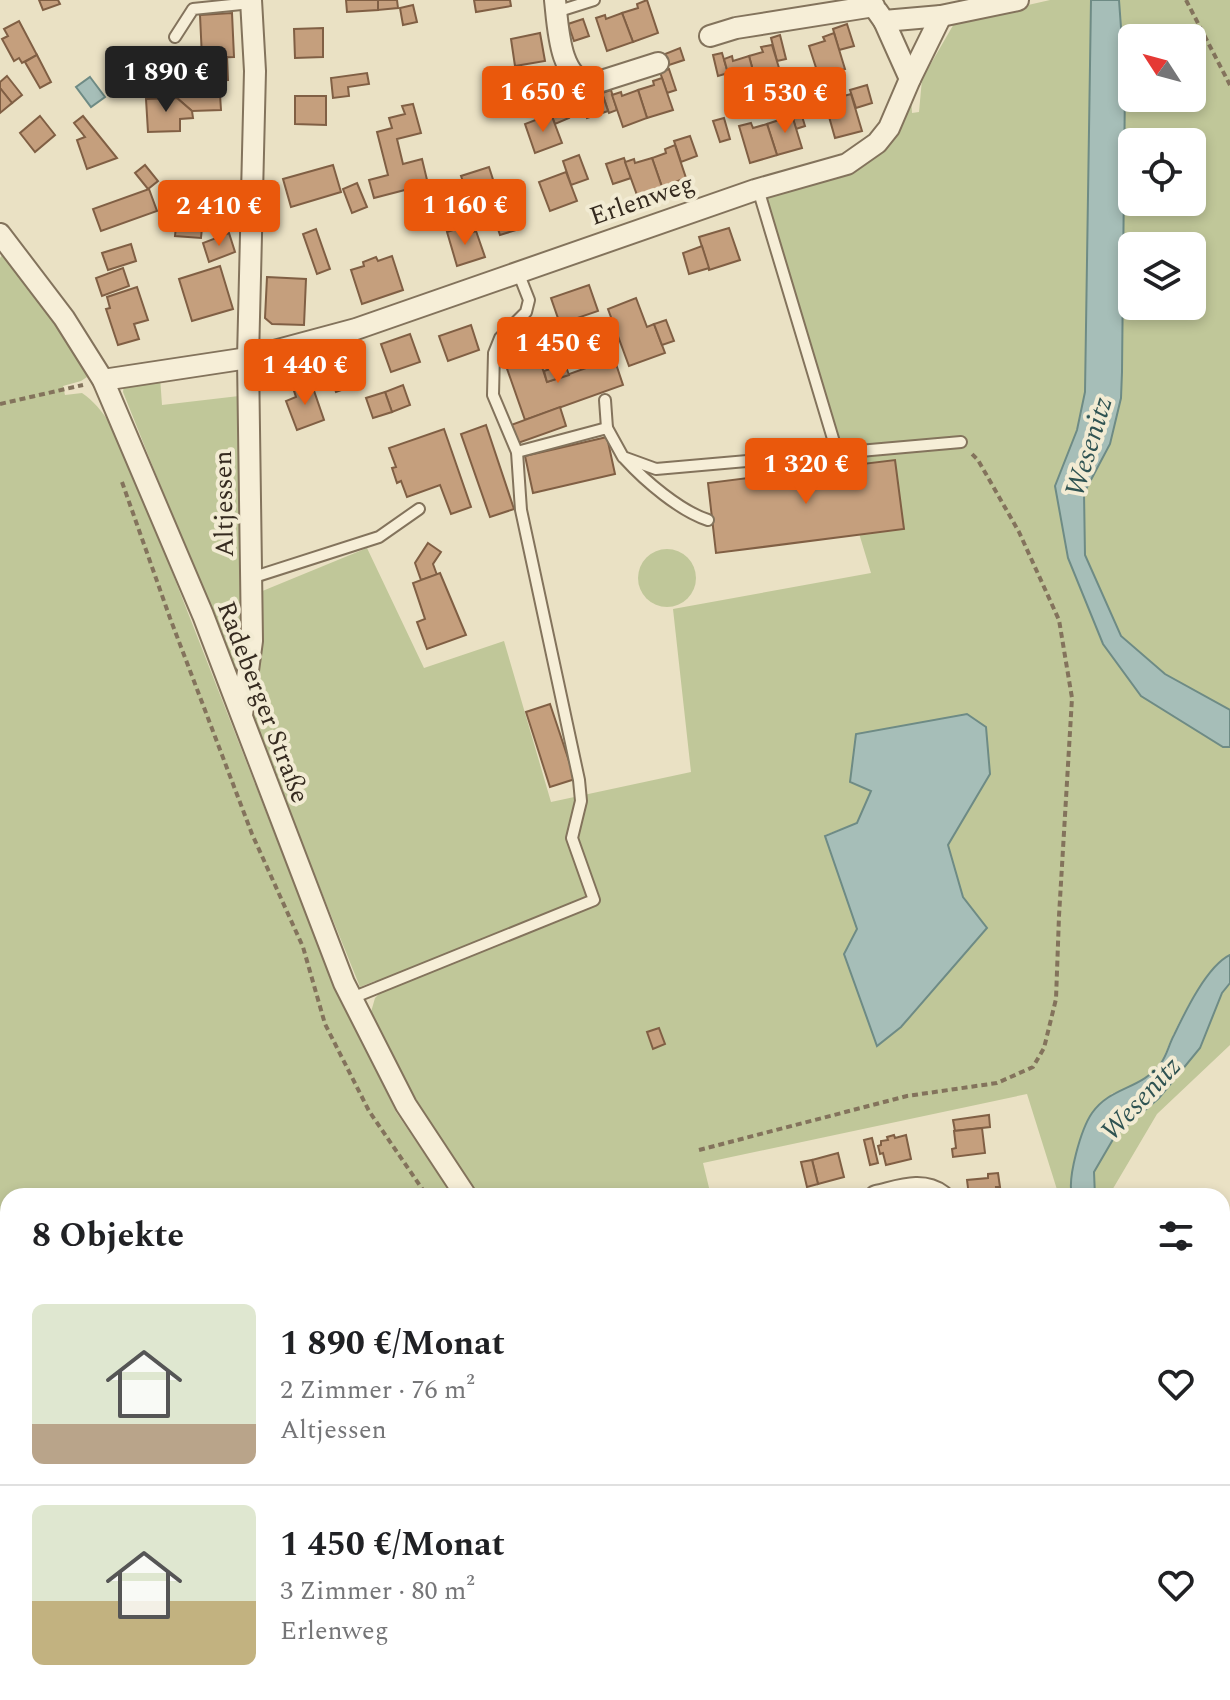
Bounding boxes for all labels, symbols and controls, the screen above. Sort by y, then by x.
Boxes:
north arrow [1118,24,1206,112]
map controls [1118,24,1206,320]
pin: 1 890 € [92,46,240,114]
text: 1 890 € [123,52,209,92]
pin: 1 650 € [469,66,617,134]
pin: 1 530 € [711,67,859,135]
text: 1 650 € [500,72,586,112]
text: 1 530 € [742,73,828,113]
button: locate [1118,128,1206,216]
street label: Erlenweg [584,163,700,237]
pin: 1 160 € [391,179,539,247]
pin: 2 410 € [145,180,293,248]
text: 1 160 € [422,185,508,225]
text: 2 410 € [176,186,262,226]
button: layers [1118,232,1206,320]
pin: 1 450 € [484,317,632,385]
text: 1 450 € [515,323,601,363]
pin: 1 440 € [231,339,379,407]
text: 1 440 € [262,345,348,385]
water label: Wesenitz [1053,392,1125,502]
pin: 1 320 € [732,438,880,506]
text: 1 320 € [763,444,849,484]
street label: Altjessen [203,450,245,558]
street label: Radeberger Straße [206,595,320,809]
water label: Wesenitz [1090,1047,1192,1151]
text: 8 Objekte [32,1210,184,1262]
icon: filters [1154,1214,1198,1258]
text: 1 890 €/Monat [280,1318,505,1370]
icon: home [96,1336,192,1432]
icon: heart [1154,1362,1198,1406]
text: 2 Zimmer · 76 m² [280,1370,475,1410]
text: Altjessen [280,1410,387,1450]
text: 1 450 €/Monat [280,1519,505,1571]
icon: home [96,1537,192,1633]
icon: heart [1154,1563,1198,1607]
text: 3 Zimmer · 80 m² [280,1571,475,1611]
text: Erlenweg [280,1611,389,1651]

